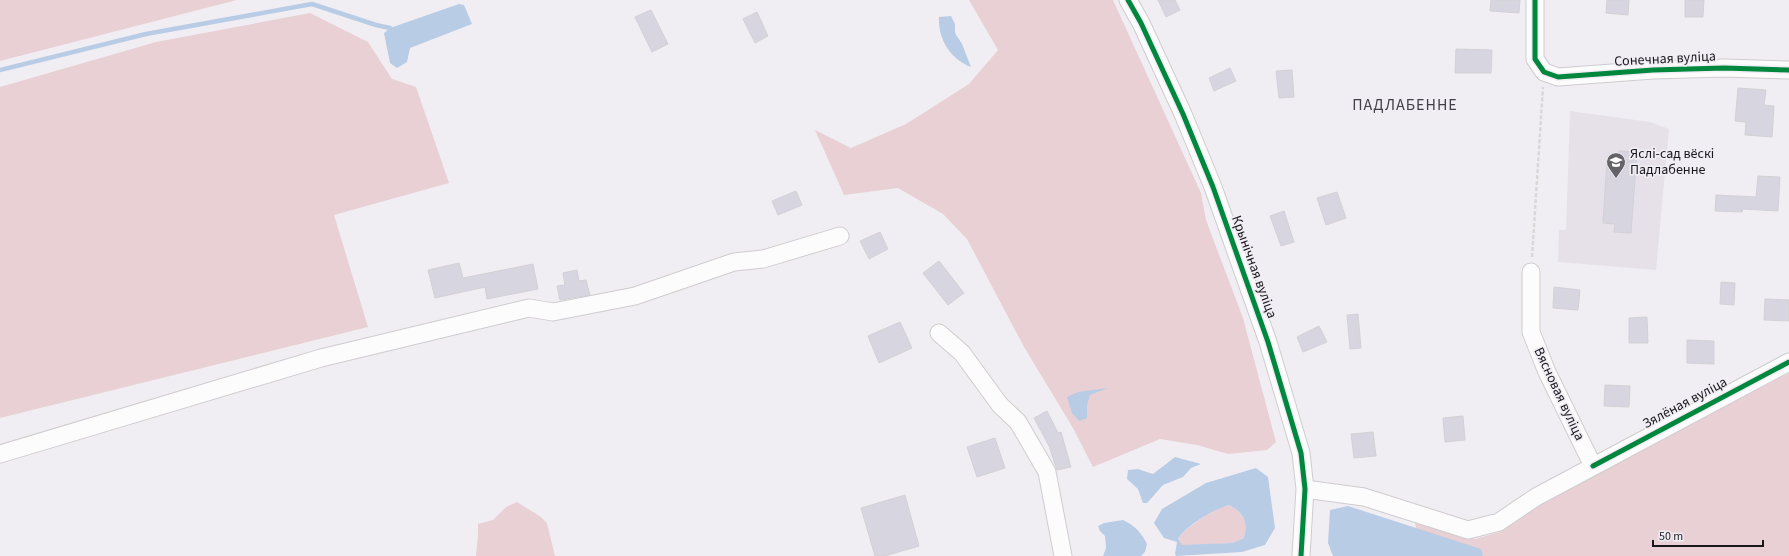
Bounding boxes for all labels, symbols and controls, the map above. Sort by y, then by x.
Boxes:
street label: Сонечная вуліца [1614,46,1716,72]
district label: ПАДЛАБЕННЕ [1352,94,1458,116]
place label: Яслі-сад вёскі Падлабенне [1630,144,1714,180]
school or university icon: Яслі-сад вёскі Падлабенне [1605,151,1627,179]
street label: Крынічная вуліца [1226,213,1282,321]
street label: Вясновая вуліца [1529,344,1589,444]
street label: Зялёная вуліца [1639,372,1731,434]
scale bar [1653,522,1763,548]
text: 50 m [1659,528,1683,545]

